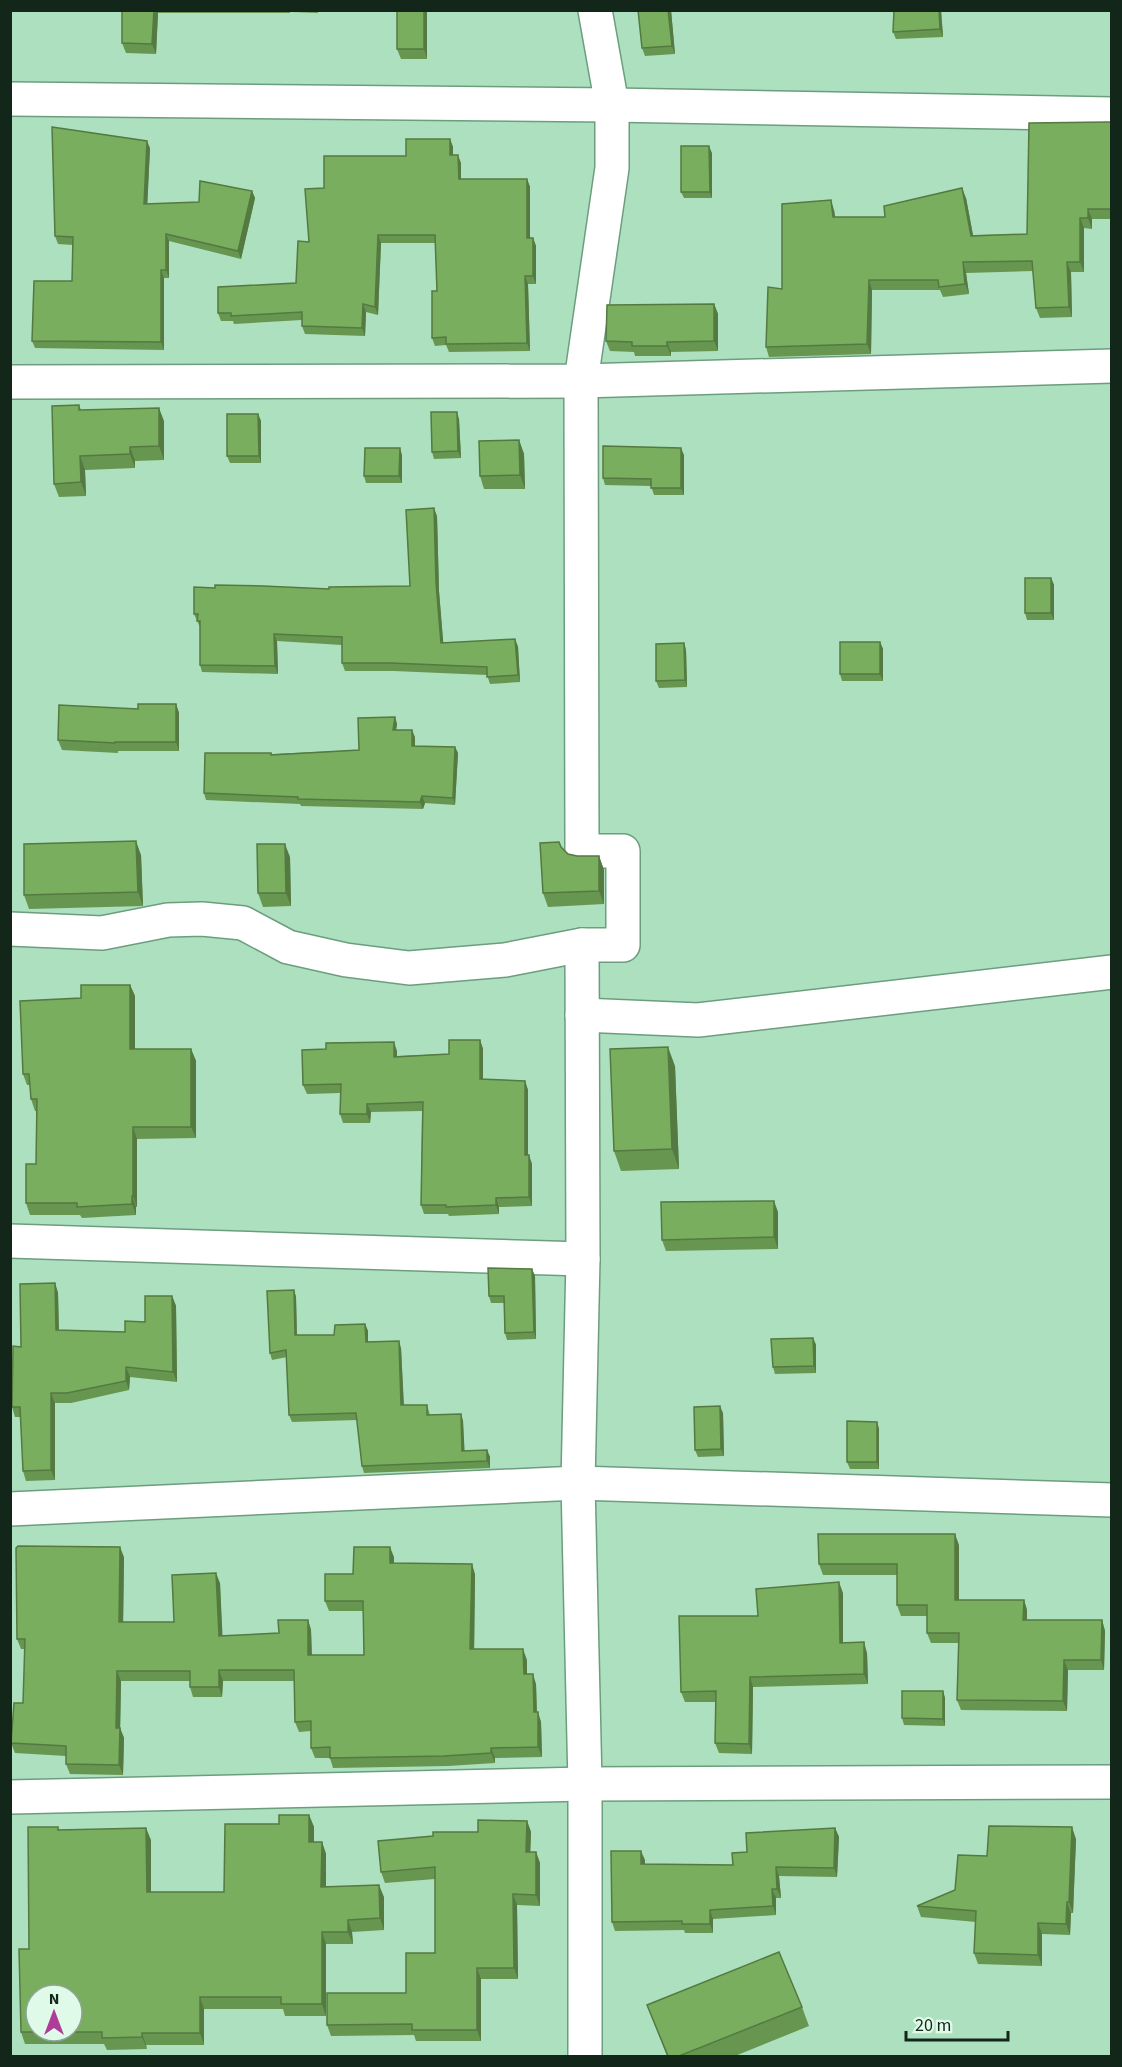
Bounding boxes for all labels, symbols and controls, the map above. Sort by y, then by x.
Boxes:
north arrow [24,1983,84,2043]
text: N [49,1988,59,2010]
scale bar [906,2004,1008,2042]
text: 20 m [915,2013,951,2038]

